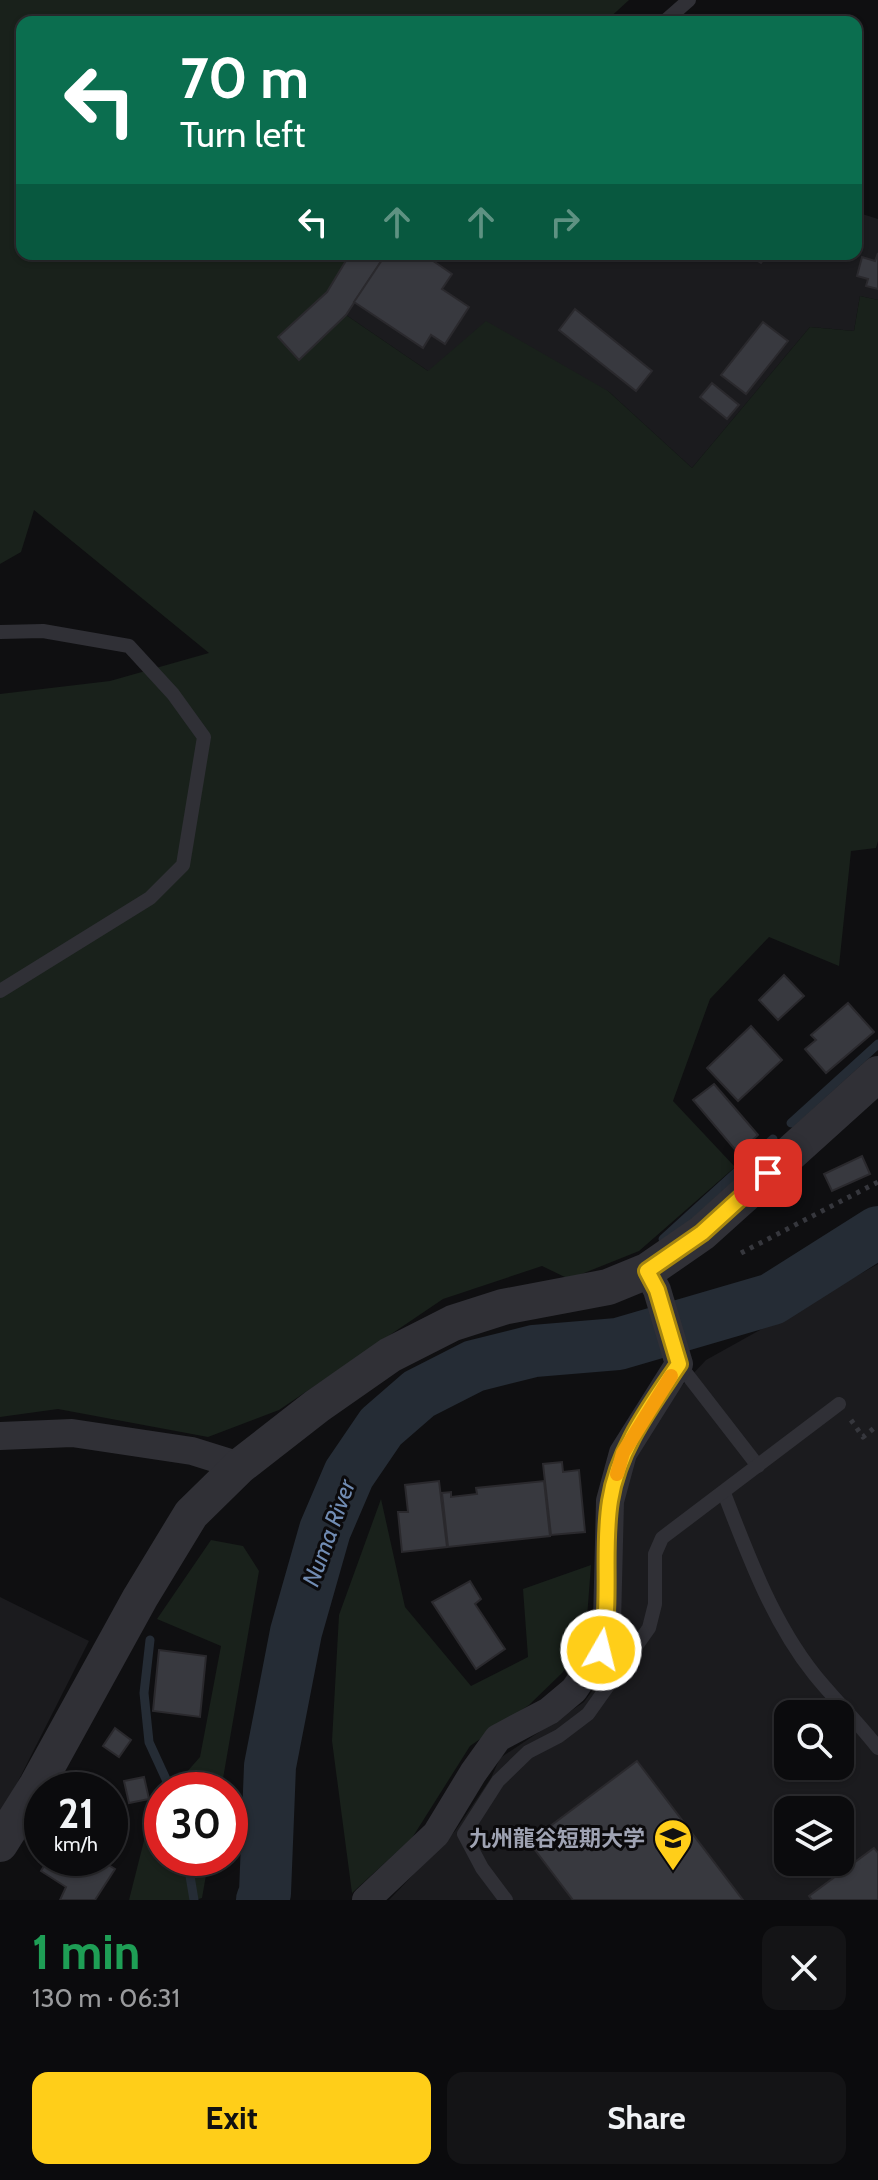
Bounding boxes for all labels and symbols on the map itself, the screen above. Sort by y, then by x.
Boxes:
pin [734,1139,802,1207]
water label: Numa River [296,1474,362,1590]
position arrow [559,1608,643,1692]
speed limit sign: 30 [144,1772,248,1876]
school or university icon: 九州龍谷短期大学 [652,1817,694,1872]
place label: 九州龍谷短期大学 [469,1825,645,1852]

